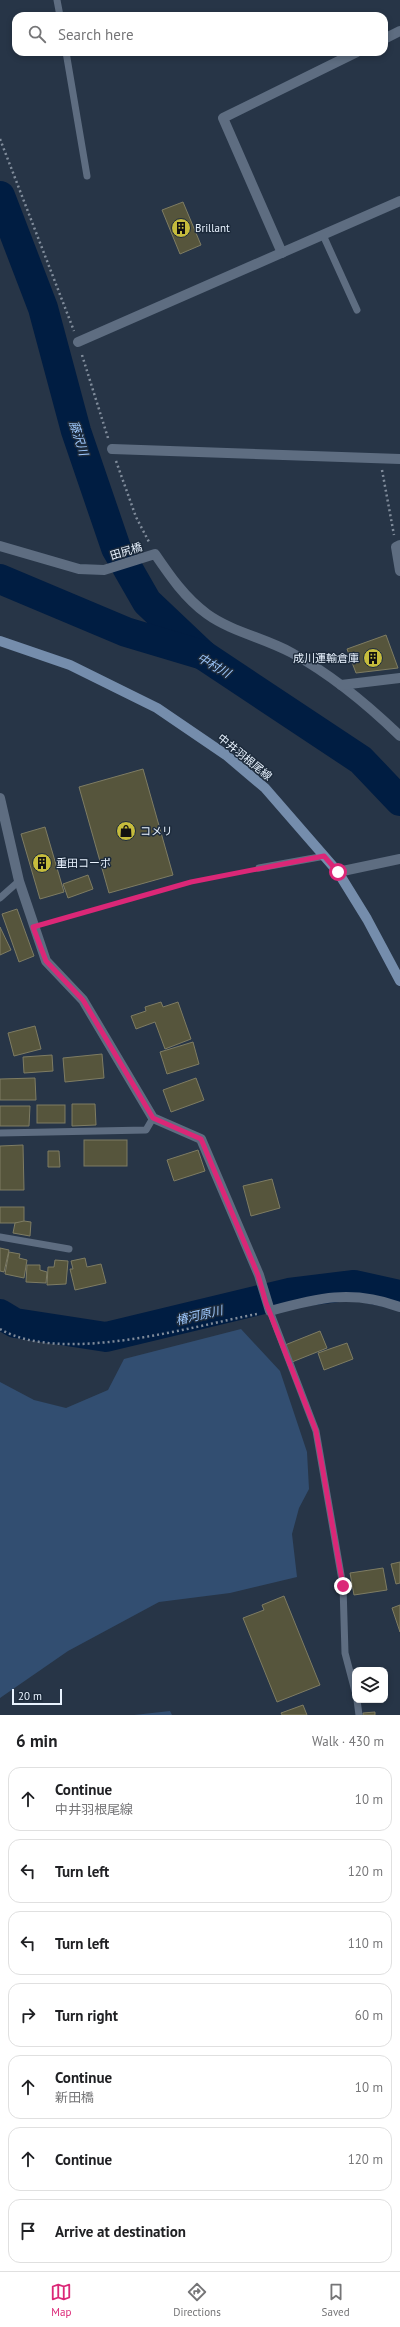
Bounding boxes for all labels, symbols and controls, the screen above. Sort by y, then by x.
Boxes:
search box [12,12,388,56]
icon: search [26,23,48,45]
text: Search here [58,25,134,44]
building icon: Brillant [170,217,192,239]
place label: Brillant [195,221,230,235]
water label: 藤沢川 [66,419,92,459]
street label: 田尻橋 [108,539,144,563]
building icon: 成川運輸倉庫 [362,647,384,669]
water label: 中村川 [195,650,235,681]
place label: 成川運輸倉庫 [293,651,359,665]
street label: 中井羽根尾線 [215,731,275,783]
shop icon: コメリ [115,820,137,842]
place label: コメリ [140,824,173,838]
building icon: 重田コーポ [31,852,53,874]
place label: 重田コーポ [56,856,111,870]
route start [329,863,347,881]
water label: 椿河原川 [174,1302,226,1328]
route end [334,1577,352,1595]
map controls [352,1667,388,1703]
button: layers [352,1667,388,1703]
scale bar [12,1687,62,1706]
text: 20 m [18,1689,42,1703]
text: 6 min [16,1730,57,1752]
text: Walk · 430 m [312,1733,384,1750]
text: Continue [55,1780,112,1799]
icon: ahead [17,1788,39,1810]
text: 10 m [355,1791,383,1808]
text: 中井羽根尾線 [55,1801,133,1818]
icon: left [17,1860,39,1882]
text: Turn left [55,1862,109,1881]
text: 120 m [348,1863,383,1880]
icon: left [17,1932,39,1954]
text: Turn left [55,1934,109,1953]
text: 110 m [348,1935,383,1952]
icon: right [17,2004,39,2026]
text: Turn right [55,2006,118,2025]
text: 60 m [355,2007,383,2024]
text: Continue [55,2068,112,2087]
icon: ahead [17,2076,39,2098]
text: 10 m [355,2079,383,2096]
text: 新田橋 [55,2089,94,2106]
icon: ahead [17,2148,39,2170]
text: Continue [55,2150,112,2169]
text: 120 m [348,2151,383,2168]
icon: arrive [17,2220,39,2242]
text: Arrive at destination [55,2222,186,2241]
tab: Map [50,2281,72,2319]
tab: Directions [173,2281,221,2319]
tab: Saved [322,2281,350,2319]

